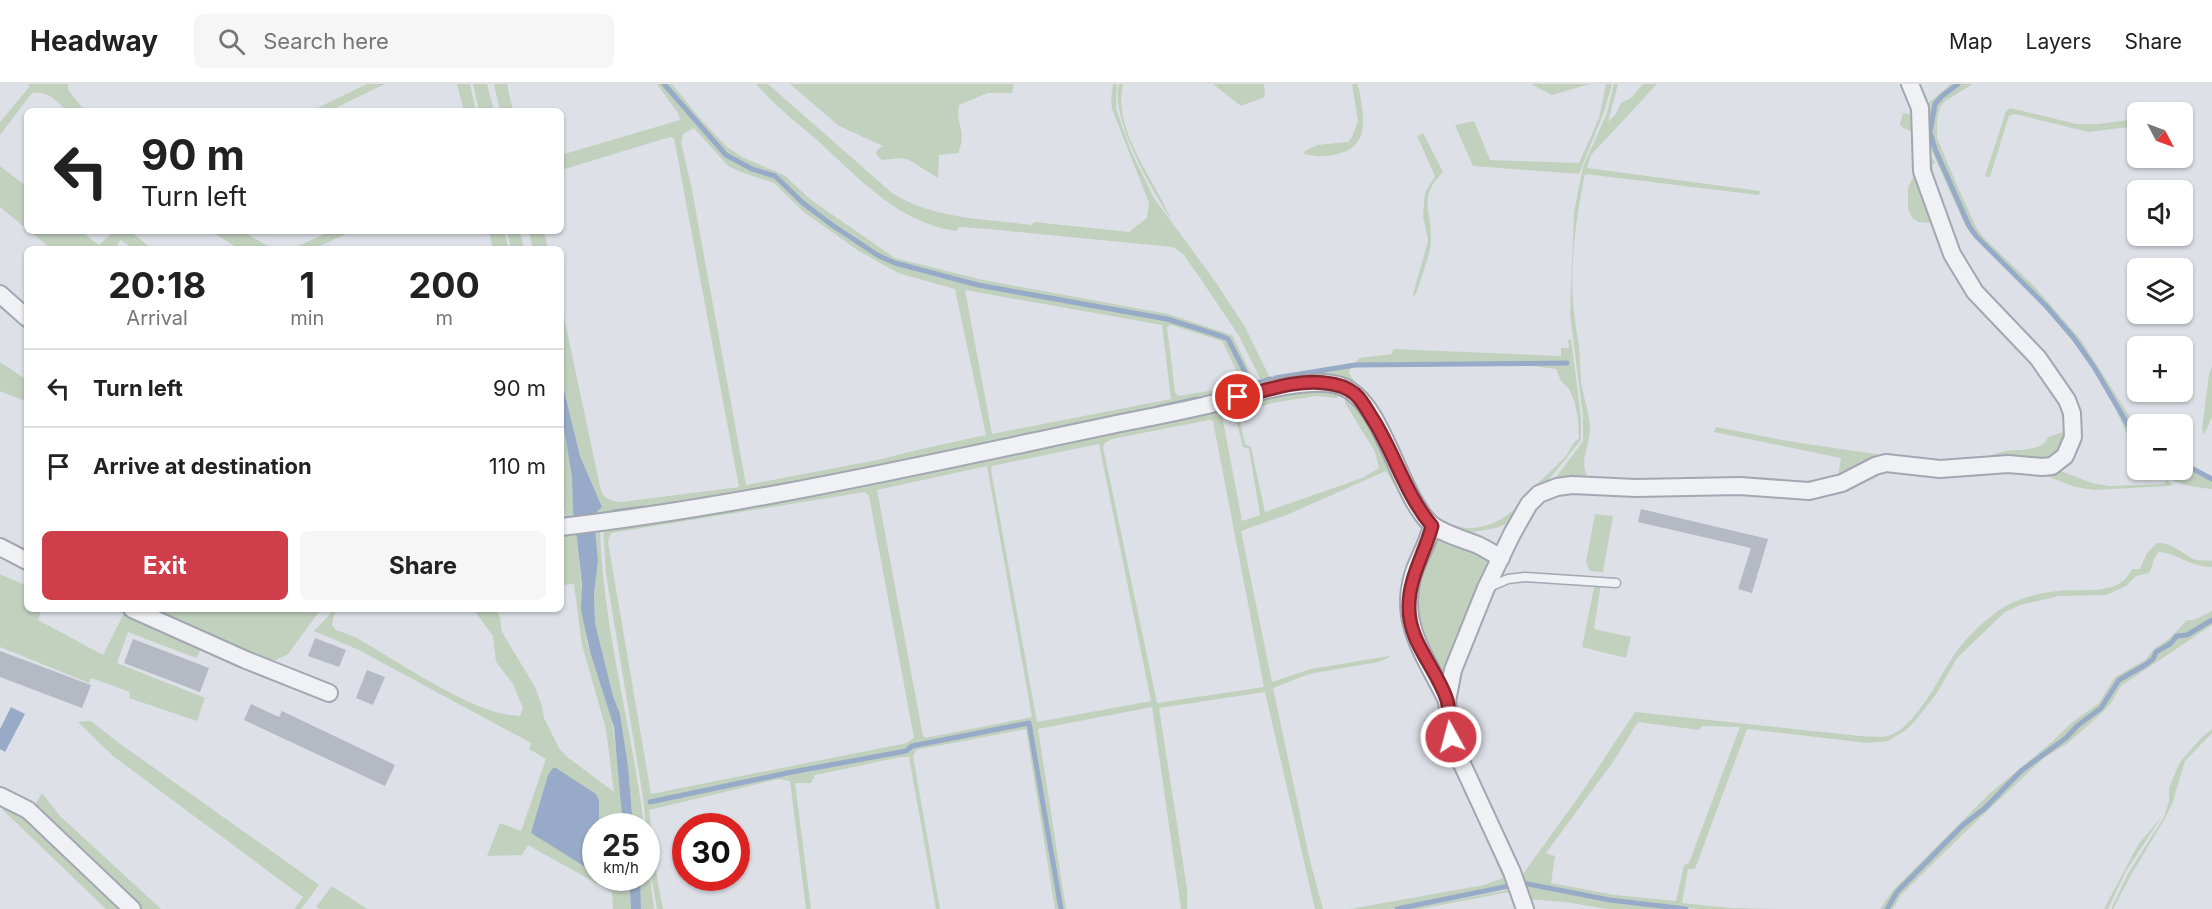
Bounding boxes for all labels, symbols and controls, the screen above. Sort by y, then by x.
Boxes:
search box [194,14,614,68]
text: Headway [30,24,158,58]
icon: search [215,25,248,58]
text: Search here [263,28,389,54]
text: Map [1949,29,1993,54]
text: Layers [2026,29,2092,54]
text: Share [2125,29,2182,54]
north arrow [2127,102,2193,168]
map controls [2127,102,2193,480]
text: 90 m [141,129,245,180]
icon: left [42,132,120,210]
text: Turn left [141,180,247,213]
button: sound [2127,180,2193,246]
button: layers [2127,258,2193,324]
text: 20:18 [108,263,206,307]
text: 1 [300,263,315,307]
text: 200 [409,263,480,307]
text: Arrival [126,306,188,330]
text: min [290,306,324,330]
text: m [435,306,453,330]
button: + [2127,336,2193,402]
pin [1212,371,1263,422]
icon: left [42,372,75,405]
text: Turn left [93,375,183,401]
text: 90 m [493,375,546,401]
icon: arrive [1221,380,1254,413]
button: − [2127,414,2193,480]
icon: arrive [42,450,75,483]
text: Arrive at destination [93,453,312,479]
text: 110 m [489,453,546,479]
button: Exit [42,531,288,600]
button: Share [300,531,546,600]
position arrow [1419,705,1483,769]
speed limit sign: 30 [672,813,750,891]
text: 25 [602,827,640,863]
text: km/h [603,858,639,877]

